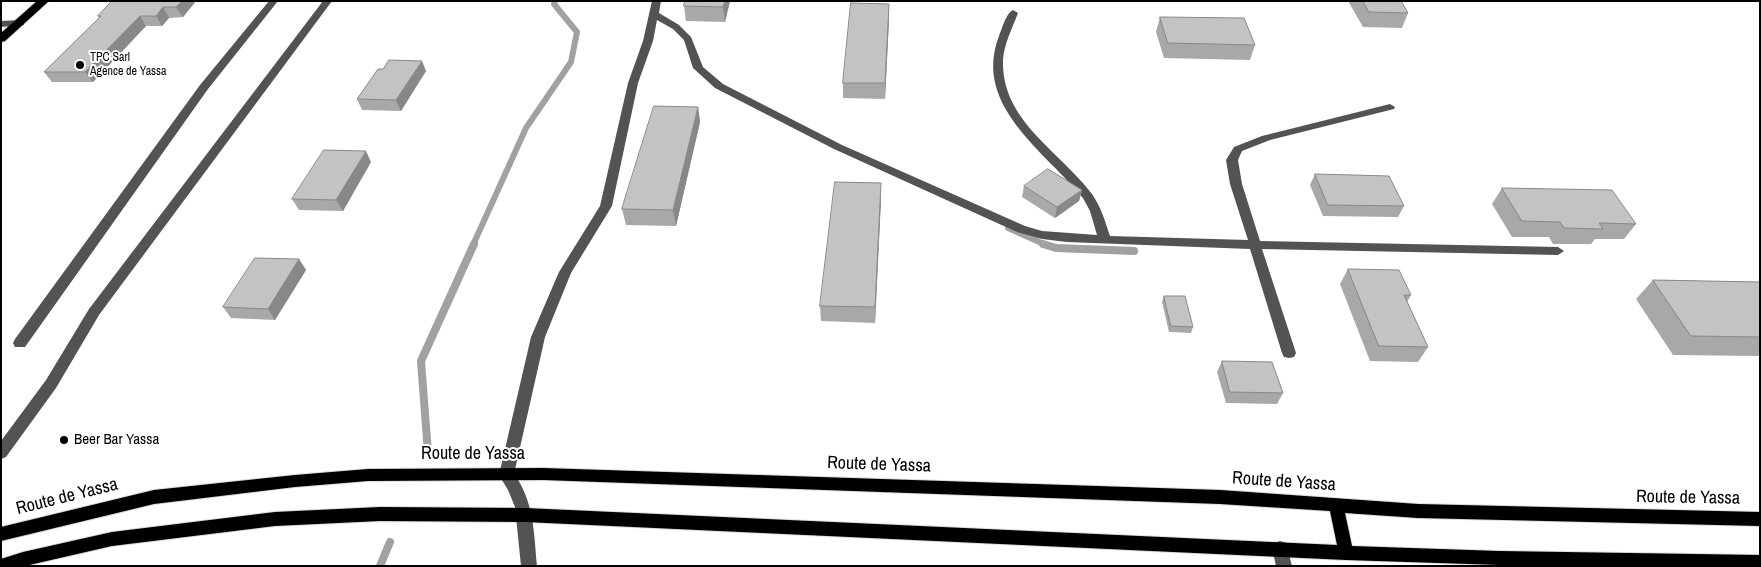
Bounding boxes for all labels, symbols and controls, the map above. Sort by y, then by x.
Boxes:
place label: TPC Sarl Agence de Yassa [90,51,166,79]
marker: TPC Sarl Agence de Yassa [74,59,86,71]
place label: Beer Bar Yassa [74,431,159,449]
marker: Beer Bar Yassa [58,434,70,446]
street label: Route de Yassa [421,443,525,465]
street label: Route de Yassa [827,452,931,478]
street label: Route de Yassa [1231,468,1337,496]
street label: Route de Yassa [14,474,120,520]
street label: Route de Yassa [1636,486,1740,510]

